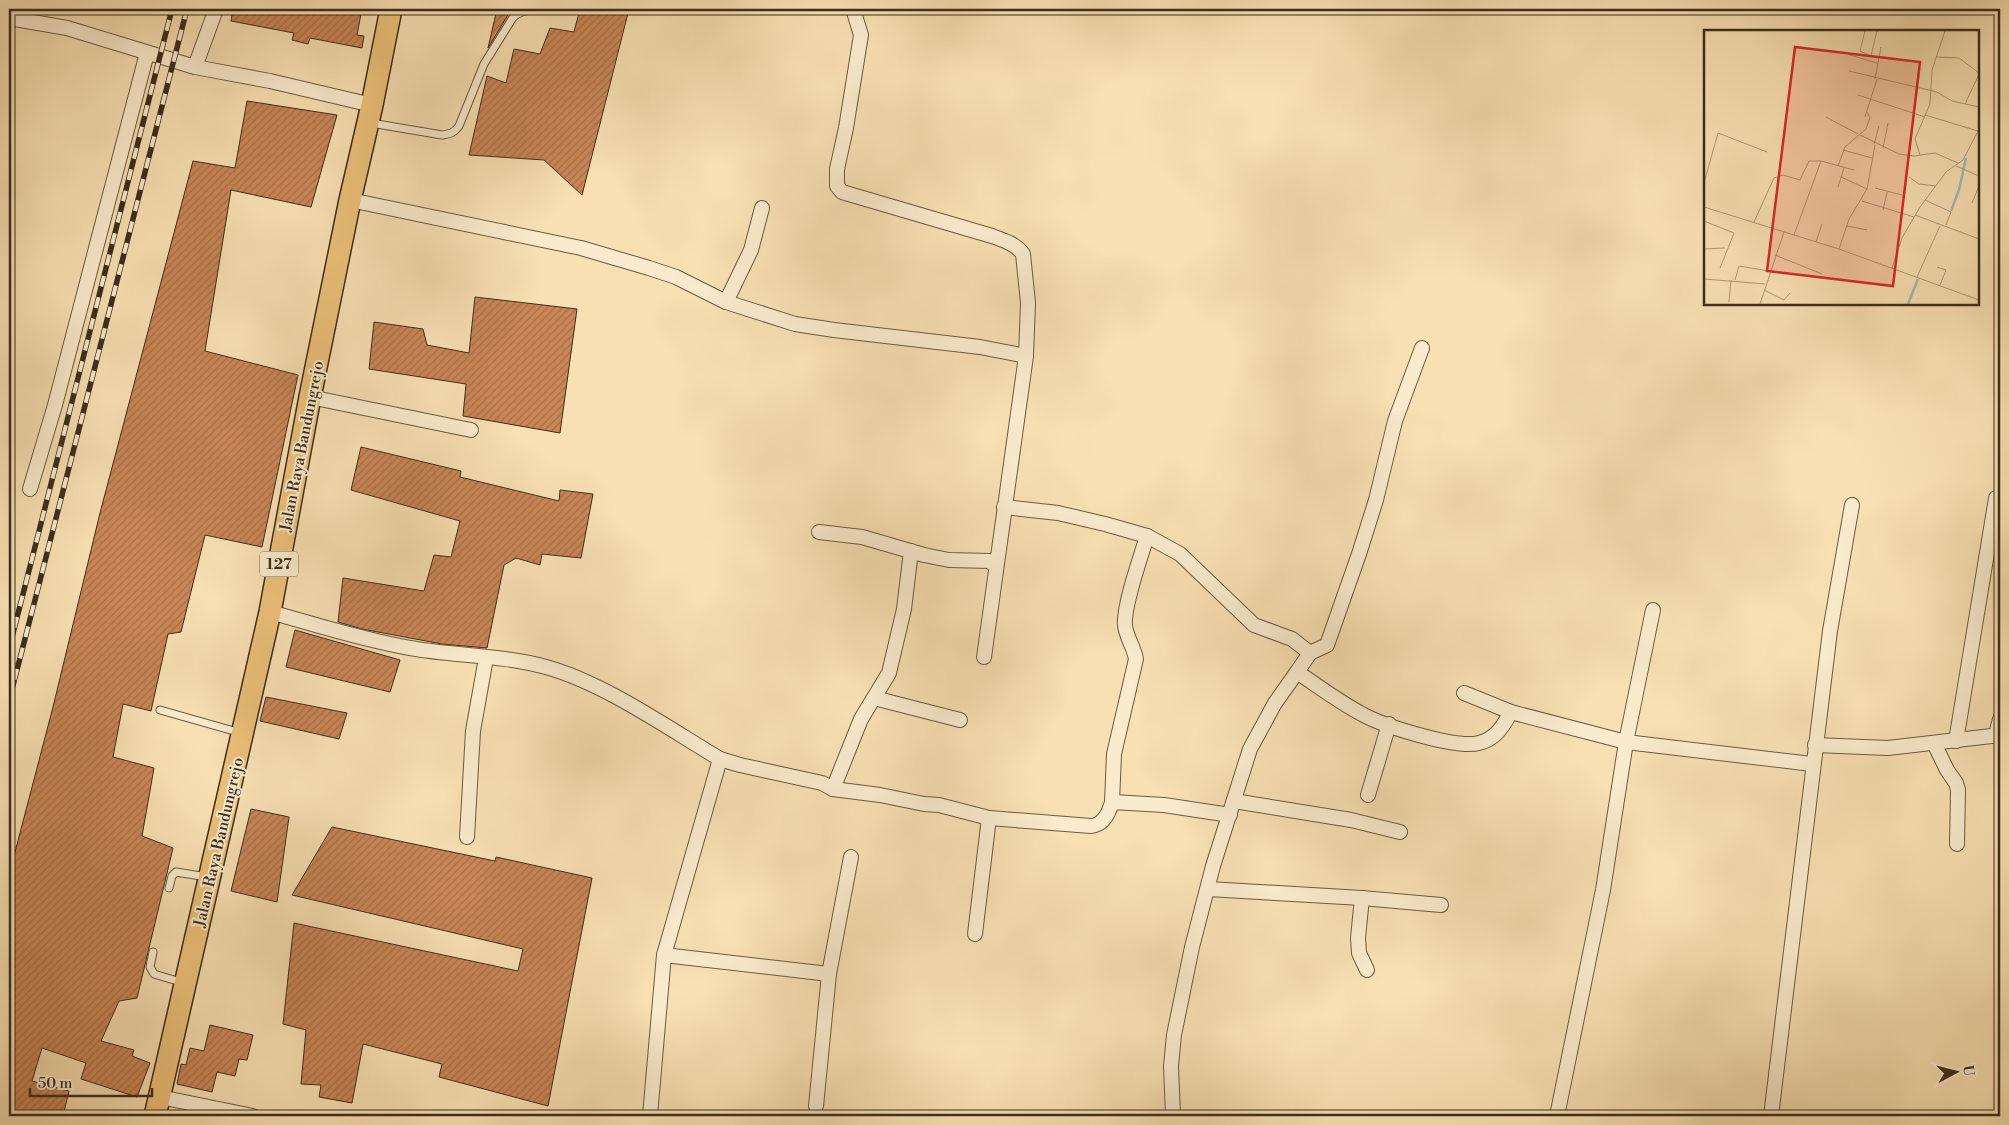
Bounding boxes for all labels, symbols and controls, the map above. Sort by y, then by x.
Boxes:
inset map [1704,30,1979,305]
street label: Jalan Raya Bandungrejo [275,359,328,534]
road number: 127 [260,552,298,576]
street label: Jalan Raya Bandungrejo [189,755,248,930]
north arrow [1932,1048,1982,1098]
text: U [1958,1064,1978,1077]
scale bar [30,1065,152,1097]
text: 50 m [38,1074,72,1093]

